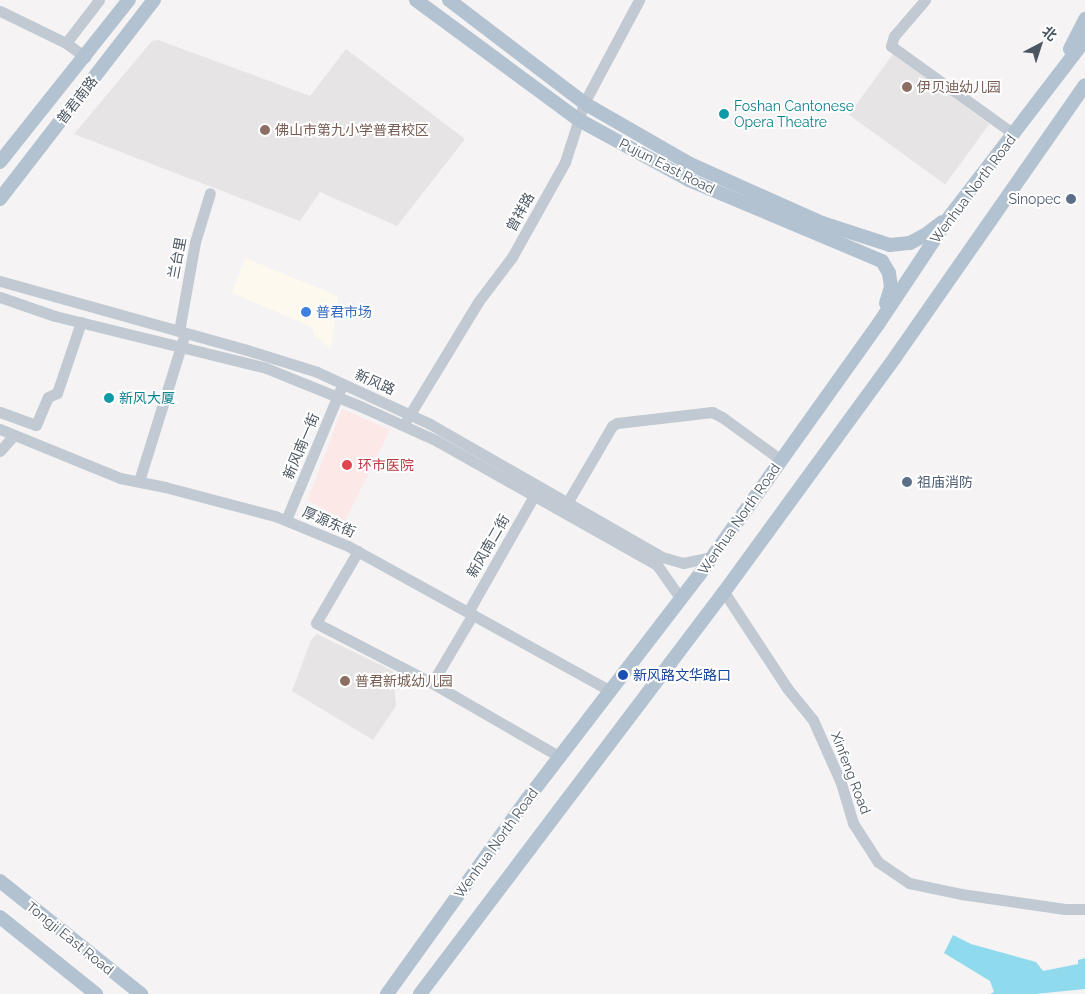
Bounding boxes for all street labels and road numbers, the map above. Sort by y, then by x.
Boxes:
street label: 普君南路 [53,73,101,127]
street label: Wenhua North Road [927,131,1019,247]
street label: Pujun East Road [616,135,718,197]
street label: 曾祥路 [502,190,538,234]
street label: 兰台里 [165,236,189,280]
street label: 新风路 [352,366,398,398]
street label: 新风南一街 [280,411,322,481]
street label: Wenhua North Road [694,460,784,578]
street label: 厚源东街 [300,503,358,541]
street label: 新风南二街 [463,511,513,581]
street label: Xinfeng Road [828,730,874,816]
street label: Wenhua North Road [450,785,542,901]
street label: Tongji East Road [23,898,117,978]

